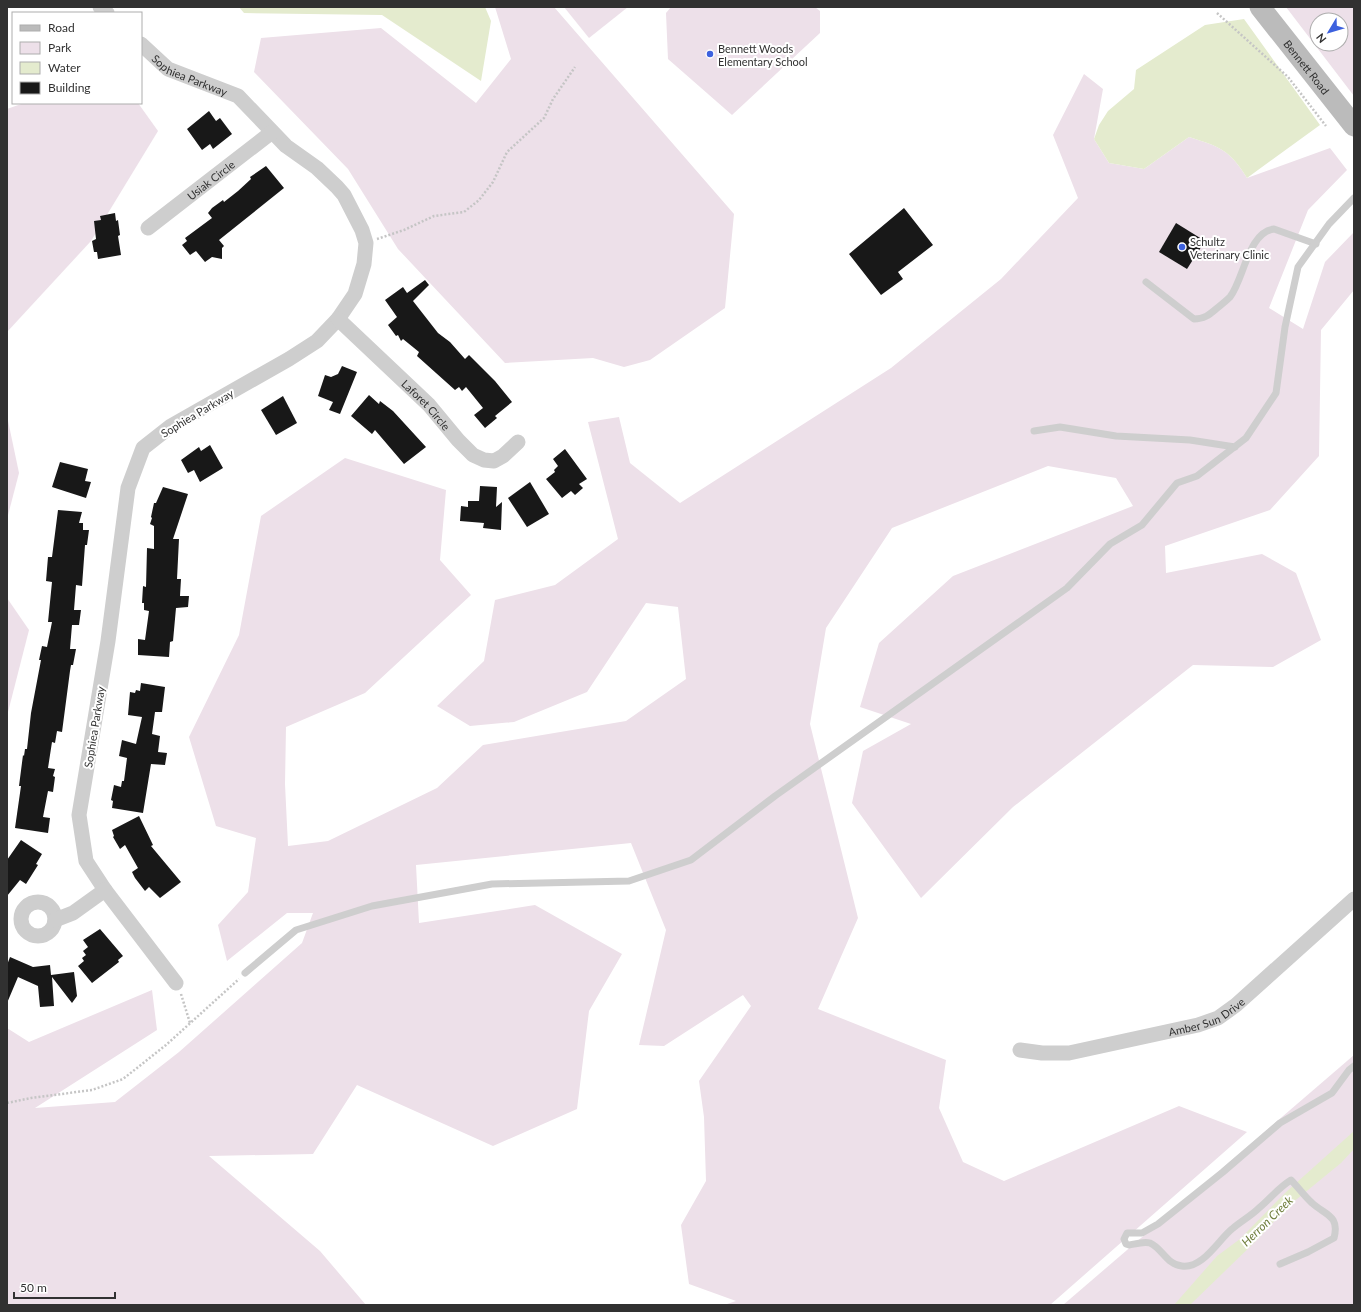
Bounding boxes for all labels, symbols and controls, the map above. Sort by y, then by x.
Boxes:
legend [12,12,142,104]
north arrow [1309,12,1349,52]
text: Road [48,20,75,35]
text: N [1313,31,1328,46]
street label: Bennett Road [1282,37,1333,96]
text: Park [48,40,72,55]
place label: Bennett Woods Elementary School [718,42,808,68]
marker: Bennett Woods Elementary School [705,49,715,59]
street label: Sophiea Parkway [150,51,230,98]
text: Water [48,60,81,75]
text: Building [48,80,91,95]
street label: Usiak Circle [184,157,237,202]
place label: Schultz Veterinary Clinic [1190,235,1269,261]
marker: Schultz Veterinary Clinic [1177,242,1187,252]
street label: Laforet Circle [399,377,453,433]
street label: Sophiea Parkway [158,386,236,440]
street label: Sophiea Parkway [81,685,107,769]
street label: Amber Sun Drive [1167,994,1247,1038]
water label: Herron Creek [1238,1192,1296,1249]
scale bar [14,1274,115,1300]
text: 50 m [20,1280,47,1295]

